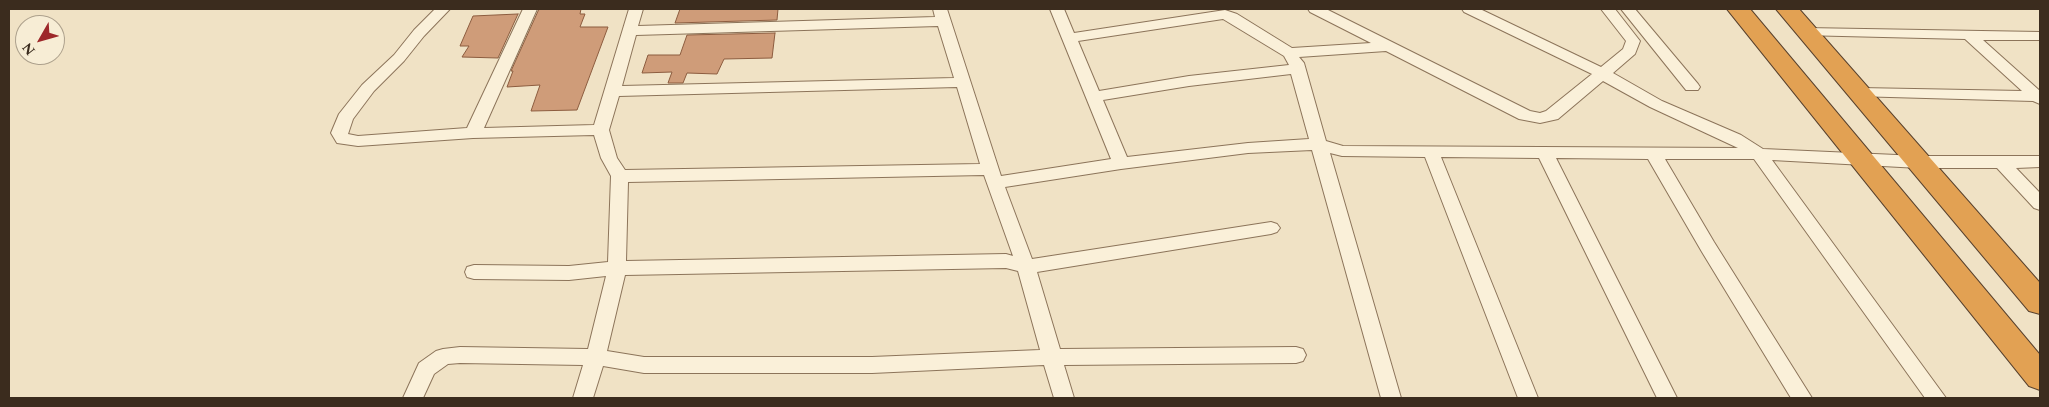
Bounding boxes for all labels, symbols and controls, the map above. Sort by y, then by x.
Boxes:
north arrow [15,15,65,65]
text: N [17,38,40,60]

